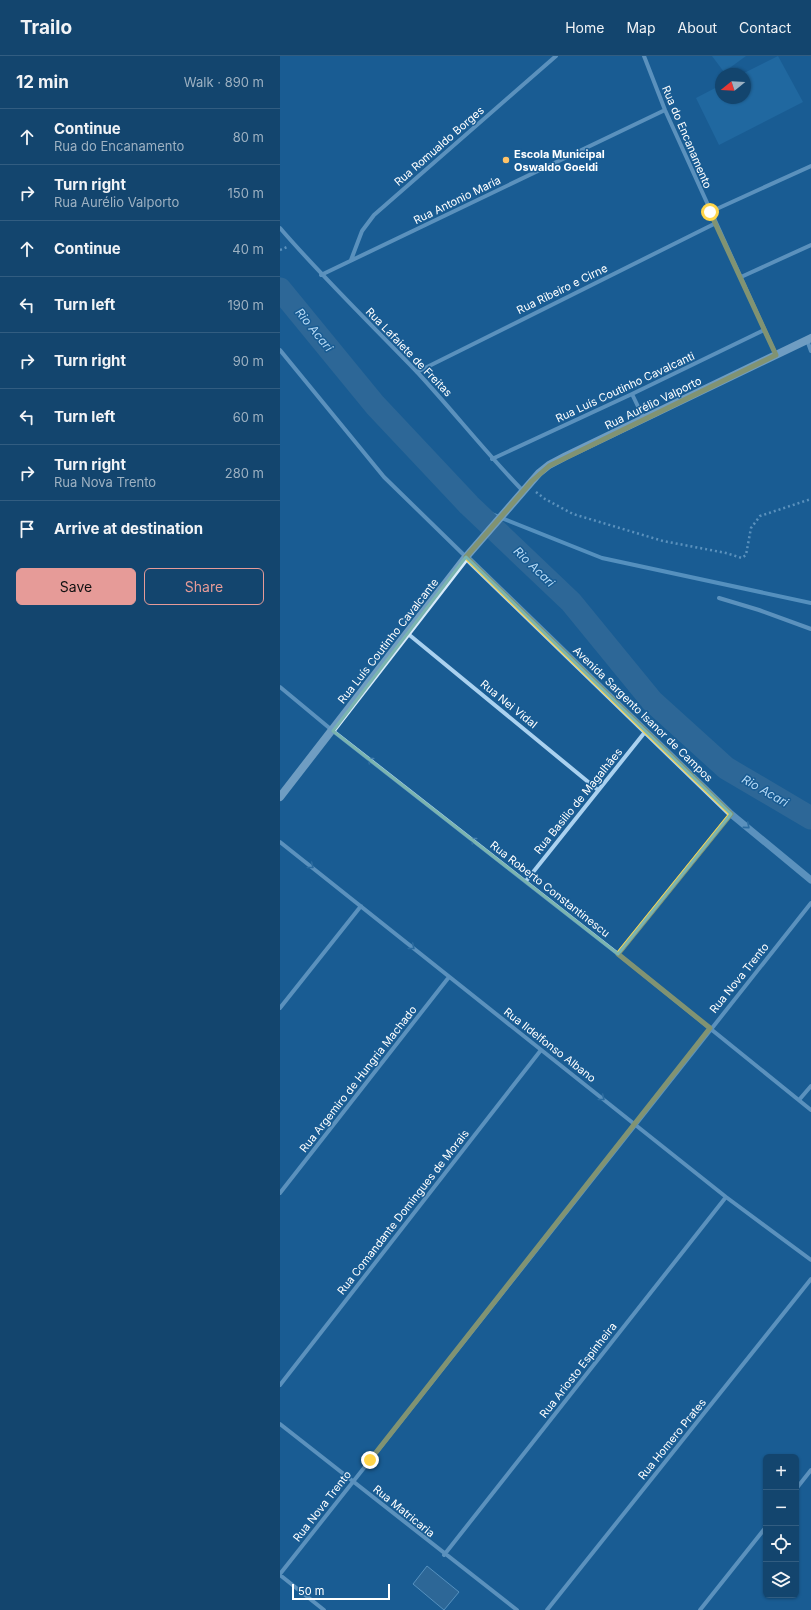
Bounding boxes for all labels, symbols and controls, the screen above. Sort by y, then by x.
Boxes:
text: Trailo [20,16,72,39]
text: Home [565,19,604,36]
text: Map [626,19,656,36]
text: About [678,19,717,36]
text: Contact [739,19,791,36]
north arrow [715,68,751,104]
text: 12 min [16,72,69,92]
text: Walk · 890 m [184,74,264,90]
street label: Rua do Encanamento [659,84,715,191]
street label: Rua Romualdo Borges [391,103,487,189]
text: Continue [54,119,121,138]
icon: ahead [16,126,38,148]
text: 80 m [233,129,264,145]
text: Rua do Encanamento [54,138,184,154]
place label: Escola Municipal Oswaldo Goeldi [514,147,605,174]
marker: Escola Municipal Oswaldo Goeldi [501,155,511,165]
street label: Rua Antonio Maria [411,173,503,227]
text: Turn right [54,175,126,194]
icon: right [16,182,38,204]
text: 150 m [228,185,264,201]
text: Rua Aurélio Valporto [54,194,179,210]
route start [701,203,719,221]
icon: ahead [16,238,38,260]
text: Continue [54,239,121,258]
text: 40 m [232,241,264,257]
street label: Rua Ribeiro e Cirne [514,261,610,317]
icon: left [16,294,38,316]
text: Turn left [54,295,115,314]
text: 190 m [227,297,264,313]
water label: Rio Acari [292,305,337,355]
street label: Rua Lafaiete de Freitas [363,305,455,400]
street label: Rua Luís Coutinho Cavalcanti [553,349,697,425]
icon: right [16,350,38,372]
text: Turn right [54,351,126,370]
text: 90 m [233,353,264,369]
street label: Rua Aurélio Valporto [602,373,704,433]
icon: left [16,406,38,428]
text: Turn left [54,407,115,426]
text: 60 m [233,409,264,425]
text: Turn right [54,455,126,474]
icon: right [16,462,38,484]
text: 280 m [225,465,264,481]
text: Rua Nova Trento [54,474,156,490]
icon: arrive [16,518,38,540]
text: Arrive at destination [54,519,203,538]
water label: Rio Acari [511,543,559,591]
button: Save [16,568,136,605]
button: Share [144,568,264,605]
street label: Rua Luís Coutinho Cavalcante [335,576,441,706]
street label: Avenida Sargento Isanor de Campos [570,643,716,785]
street label: Rua Nei Vidal [478,677,540,731]
street label: Rua Basilio de Magalhães [531,745,625,857]
one-way arrow [368,758,375,765]
water label: Rio Acari [739,771,792,810]
one-way arrow [742,822,749,829]
one-way arrow [470,837,477,844]
street label: Rua Roberto Constantinescu [487,838,613,940]
one-way arrow [306,861,313,868]
street label: Rua Nova Trento [706,940,772,1016]
one-way arrow [408,942,415,949]
street label: Rua Argemiro de Hungria Machado [296,1003,420,1155]
street label: Rua Ildelfonso Albano [501,1005,599,1086]
one-way arrow [597,1093,604,1100]
street label: Rua Comandante Domingues de Morais [334,1127,472,1297]
street label: Rua Ariosto Espinheira [536,1320,620,1420]
street label: Rua Homero Prates [635,1395,709,1482]
route end [361,1451,379,1469]
map controls [763,1454,799,1598]
button: + [763,1454,799,1490]
street label: Rua Nova Trento [290,1467,354,1544]
street label: Rua Matricaria [370,1482,438,1540]
button: − [763,1490,799,1526]
button: locate [763,1526,799,1562]
button: layers [763,1562,799,1598]
scale bar [292,1582,390,1601]
text: 50 m [298,1584,324,1598]

